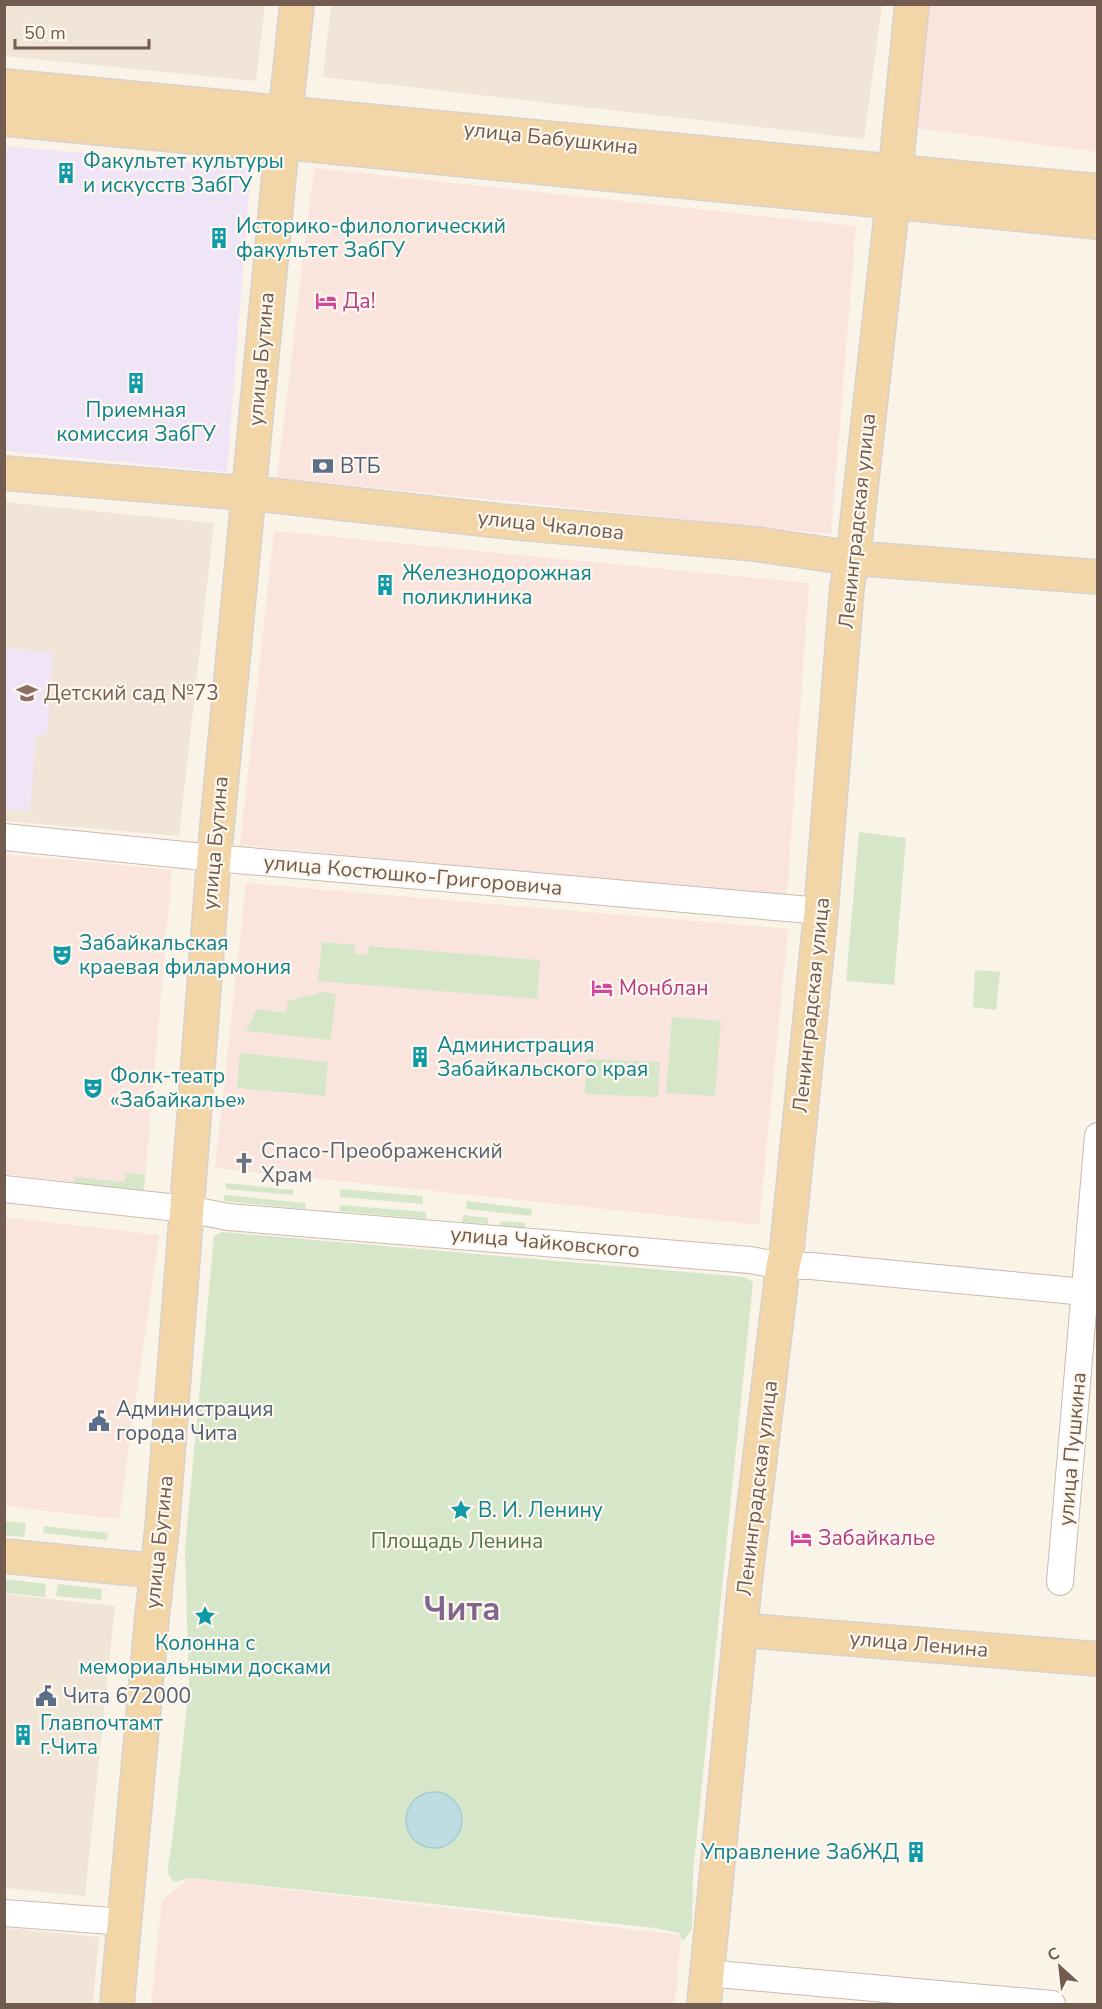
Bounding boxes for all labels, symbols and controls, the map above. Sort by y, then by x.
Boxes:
scale bar [15,12,148,50]
text: 50 m [24,21,66,45]
street label: улица Бабушкина [462,115,640,161]
place label: Факультет культуры и искусств ЗабГУ [83,147,284,199]
building icon: Факультет культуры и искусств ЗабГУ [54,161,78,185]
place label: Историко-филологический факультет ЗабГУ [236,212,506,264]
building icon: Историко-филологический факультет ЗабГУ [207,226,231,250]
place label: Да! [343,287,375,315]
hotel icon: Да! [314,289,338,313]
street label: улица Бутина [241,291,281,427]
building icon: Приемная комиссия ЗабГУ [124,371,148,395]
place label: Приемная комиссия ЗабГУ [56,396,216,448]
street label: Ленинградская улица [832,412,882,630]
place label: ВТБ [340,452,381,480]
bank icon: ВТБ [311,454,335,478]
street label: улица Чкалова [476,503,626,547]
place label: Железнодорожная поликлиника [402,559,592,611]
building icon: Железнодорожная поликлиника [373,573,397,597]
place label: Детский сад №73 [44,679,219,707]
school or university icon: Детский сад №73 [15,681,39,705]
street label: улица Бутина [195,775,235,911]
street label: улица Костюшко-Григоровича [262,848,564,902]
street label: Ленинградская улица [786,896,836,1114]
place label: Забайкальская краевая филармония [79,929,291,981]
theatre icon: Забайкальская краевая филармония [50,943,74,967]
place label: Монблан [619,974,709,1002]
hotel icon: Монблан [590,976,614,1000]
place label: Администрация Забайкальского края [437,1031,648,1083]
building icon: Администрация Забайкальского края [408,1045,432,1069]
place label: Фолк-театр «Забайкалье» [110,1062,246,1114]
theatre icon: Фолк-театр «Забайкалье» [81,1076,105,1100]
place label: Спасо-Преображенский Храм [261,1137,503,1189]
church icon: Спасо-Преображенский Храм [232,1151,256,1175]
street label: улица Чайковского [449,1220,641,1264]
street label: улица Пушкина [1051,1371,1093,1527]
street label: Ленинградская улица [730,1379,784,1597]
place label: Администрация города Чита [116,1395,274,1447]
public building icon: Администрация города Чита [87,1409,111,1433]
street label: улица Бутина [138,1474,180,1610]
place label: В. И. Ленину [478,1496,603,1524]
place icon: В. И. Ленину [449,1498,473,1522]
place label: Забайкалье [818,1524,935,1552]
hotel icon: Забайкалье [789,1526,813,1550]
park label: Площадь Ленина [371,1527,543,1555]
district label: Чита [423,1587,501,1632]
place icon: Колонна с мемориальными досками [193,1604,217,1628]
street label: улица Ленина [848,1624,990,1664]
place label: Колонна с мемориальными досками [79,1629,331,1681]
place label: Чита 672000 [63,1682,191,1710]
public building icon: Чита 672000 [34,1684,58,1708]
place label: Главпочтамт г.Чита [40,1709,163,1761]
building icon: Главпочтамт г.Чита [11,1723,35,1747]
place label: Управление ЗабЖД [700,1838,899,1866]
building icon: Управление ЗабЖД [904,1840,928,1864]
north arrow [1030,1937,1090,1997]
text: С [1044,1942,1064,1967]

